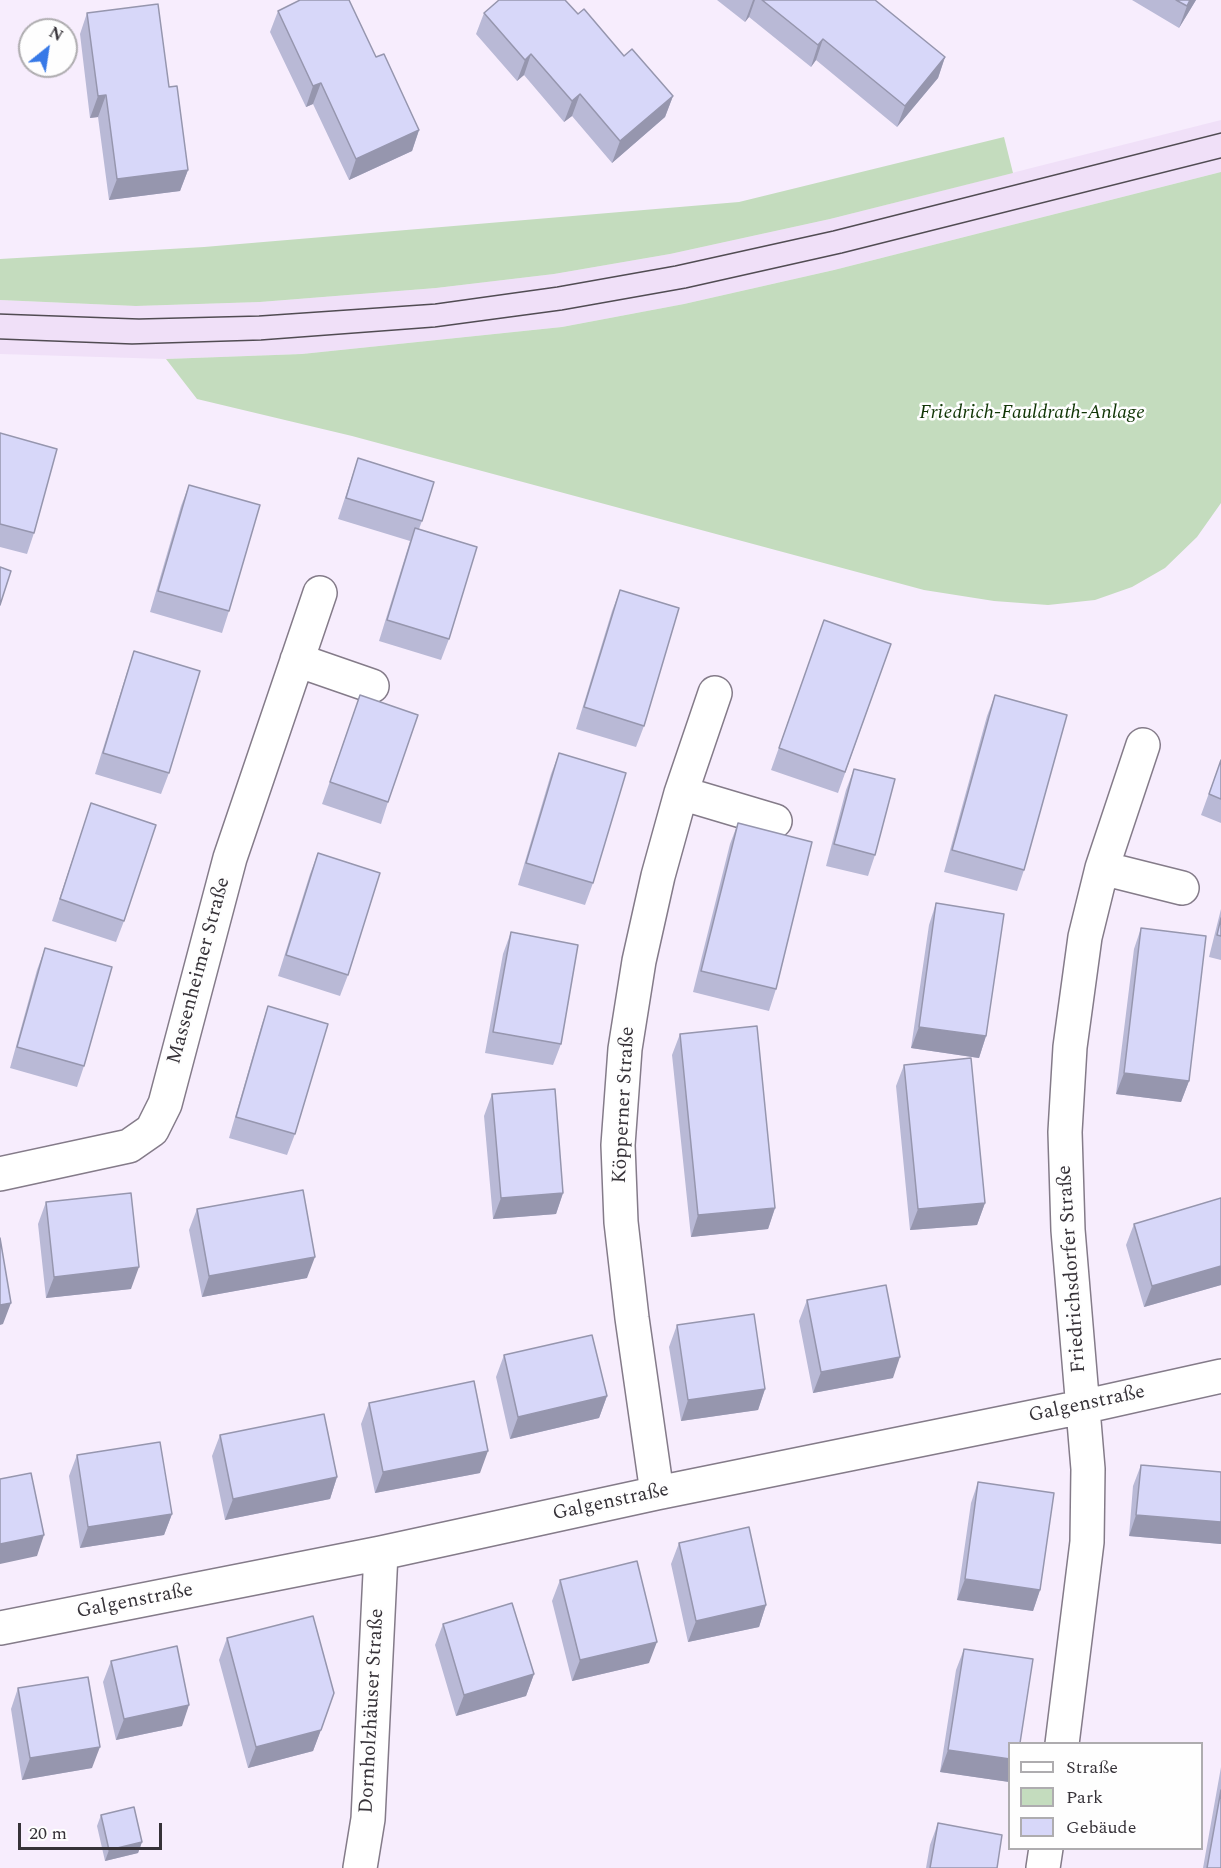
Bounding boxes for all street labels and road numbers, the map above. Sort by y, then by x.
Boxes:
street label: Massenheimer Straße [163,875,237,1067]
street label: Köpperner Straße [609,1026,641,1184]
street label: Friedrichsdorfer Straße [1054,1164,1092,1374]
street label: Galgenstraße [1027,1381,1147,1429]
street label: Galgenstraße [551,1479,671,1527]
street label: Galgenstraße [75,1579,195,1625]
street label: Dornholzhäuser Straße [356,1608,390,1814]

